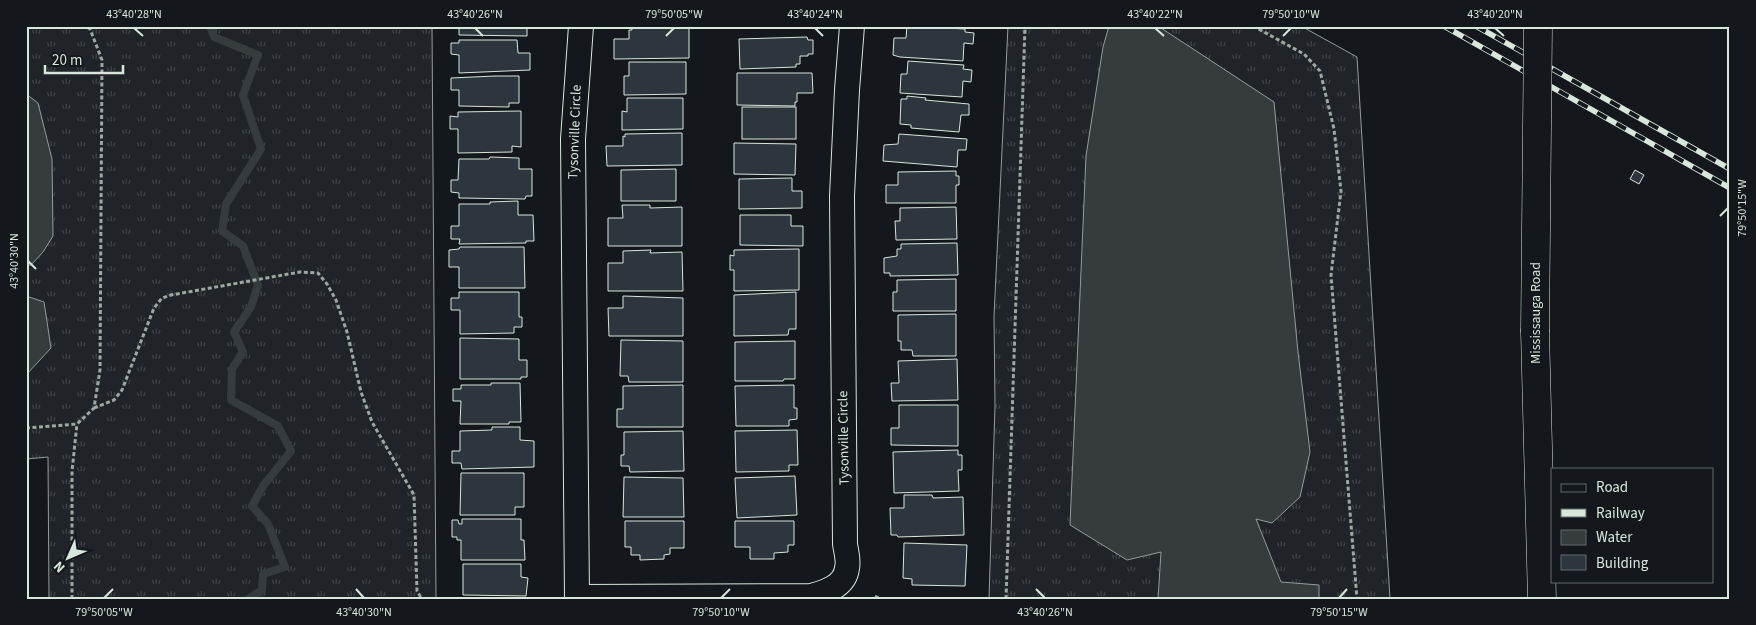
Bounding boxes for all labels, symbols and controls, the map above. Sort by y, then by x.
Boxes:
text: 43°40'28"N [106,6,162,23]
text: 43°40'26"N [447,6,503,23]
text: 79°50'05"W [645,6,703,23]
text: 43°40'24"N [787,6,843,23]
text: 43°40'22"N [1127,6,1183,23]
text: 79°50'10"W [1262,6,1320,23]
text: 43°40'20"N [1467,6,1523,23]
scale bar [45,42,122,74]
text: 20 m [52,50,82,71]
street label: Tysonville Circle [563,84,587,180]
text: 79°50'15"W [1734,179,1751,237]
text: 43°40'30"N [6,233,23,289]
street label: Mississauga Road [1526,262,1546,364]
street label: Tysonville Circle [833,390,855,485]
legend [1551,468,1714,582]
text: Road [1596,477,1628,498]
text: Railway [1596,503,1645,524]
text: Water [1596,527,1633,548]
north arrow [42,532,92,582]
text: Building [1596,553,1649,574]
text: N [49,556,70,577]
text: 79°50'05"W [75,604,133,621]
text: 43°40'30"N [336,604,392,621]
text: 79°50'10"W [692,604,750,621]
text: 43°40'26"N [1017,604,1073,621]
text: 79°50'15"W [1310,604,1368,621]

